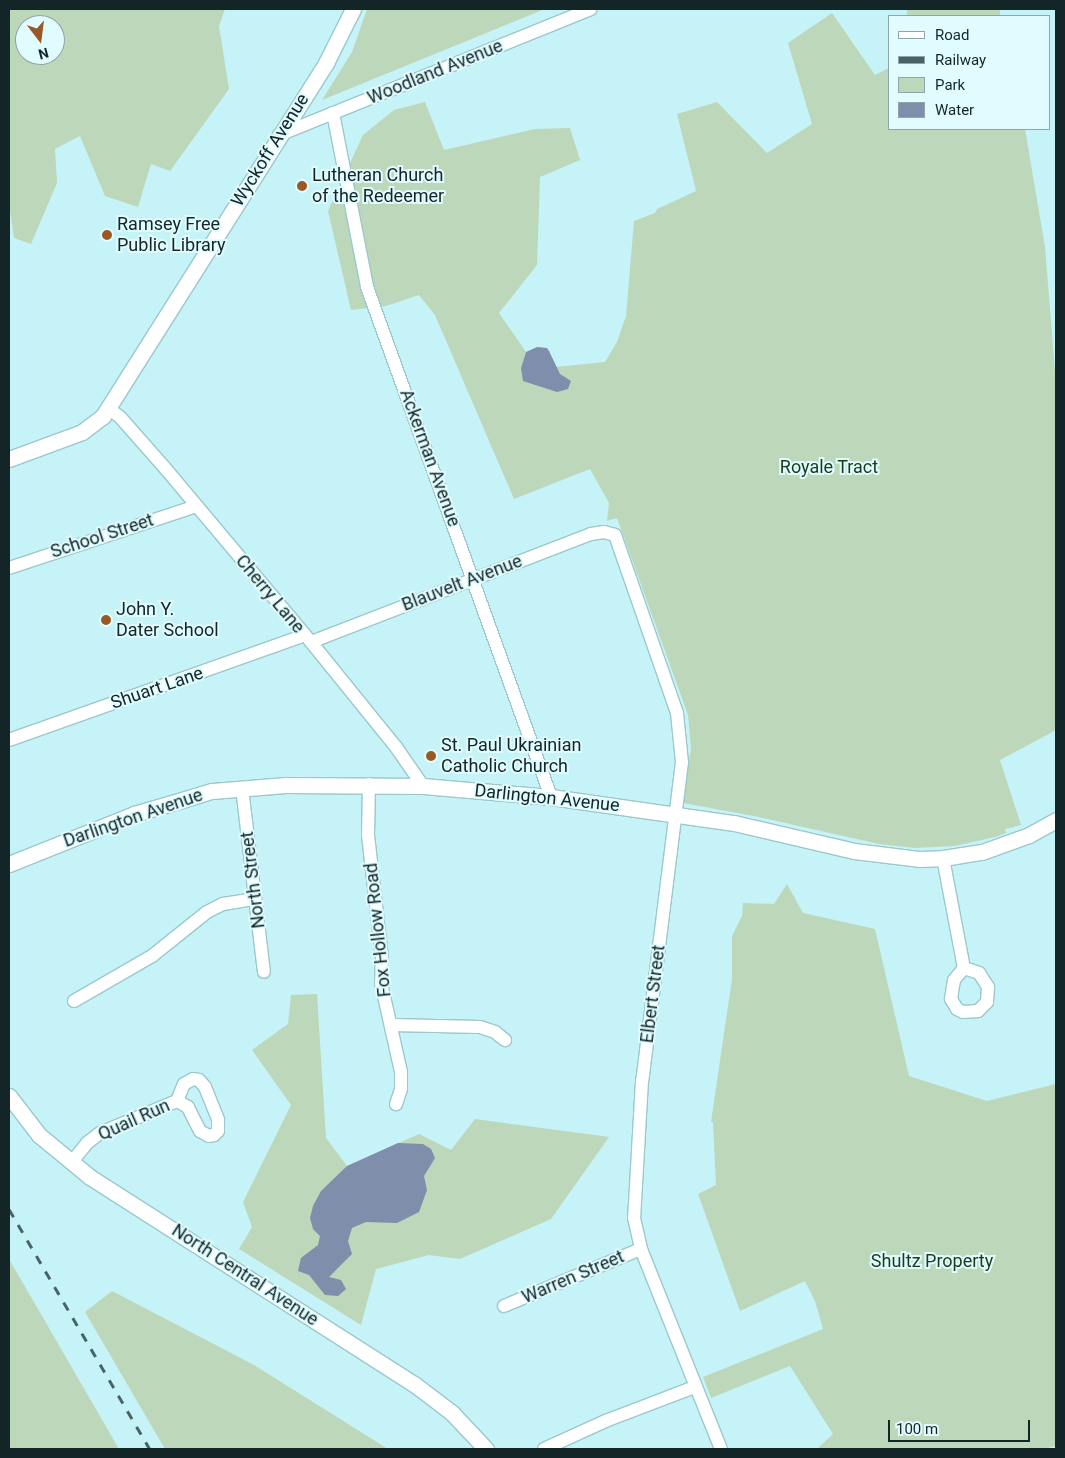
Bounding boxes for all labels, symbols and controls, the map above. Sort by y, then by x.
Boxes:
north arrow [15,15,65,65]
legend [888,15,1050,130]
text: Road [935,26,969,44]
street label: Woodland Avenue [364,35,506,109]
text: N [37,45,50,63]
text: Railway [935,51,986,69]
text: Park [935,76,965,94]
street label: Wyckoff Avenue [227,90,313,210]
text: Water [935,101,974,119]
place label: Lutheran Church of the Redeemer [312,165,444,208]
marker: Lutheran Church of the Redeemer [296,180,308,192]
place label: Ramsey Free Public Library [117,214,226,256]
marker: Ramsey Free Public Library [101,229,113,241]
street label: Ackerman Avenue [395,386,465,530]
park label: Royale Tract [780,456,878,478]
street label: School Street [48,509,156,563]
street label: Cherry Lane [231,550,309,638]
street label: Blauvelt Avenue [399,550,525,616]
place label: John Y. Dater School [116,599,219,642]
marker: John Y. Dater School [100,614,112,626]
street label: Shuart Lane [108,662,206,714]
place label: St. Paul Ukrainian Catholic Church [441,735,581,778]
marker: St. Paul Ukrainian Catholic Church [425,750,437,762]
street label: Darlington Avenue [473,780,621,816]
street label: Darlington Avenue [61,784,205,852]
street label: North Street [236,830,270,930]
street label: Fox Hollow Road [360,862,396,998]
street label: Elbert Street [636,944,670,1044]
street label: Quail Run [95,1095,173,1145]
street label: North Central Avenue [168,1220,322,1330]
street label: Warren Street [519,1246,627,1308]
park label: Shultz Property [871,1250,993,1272]
scale bar [890,1410,1032,1442]
text: 100 m [896,1420,938,1438]

